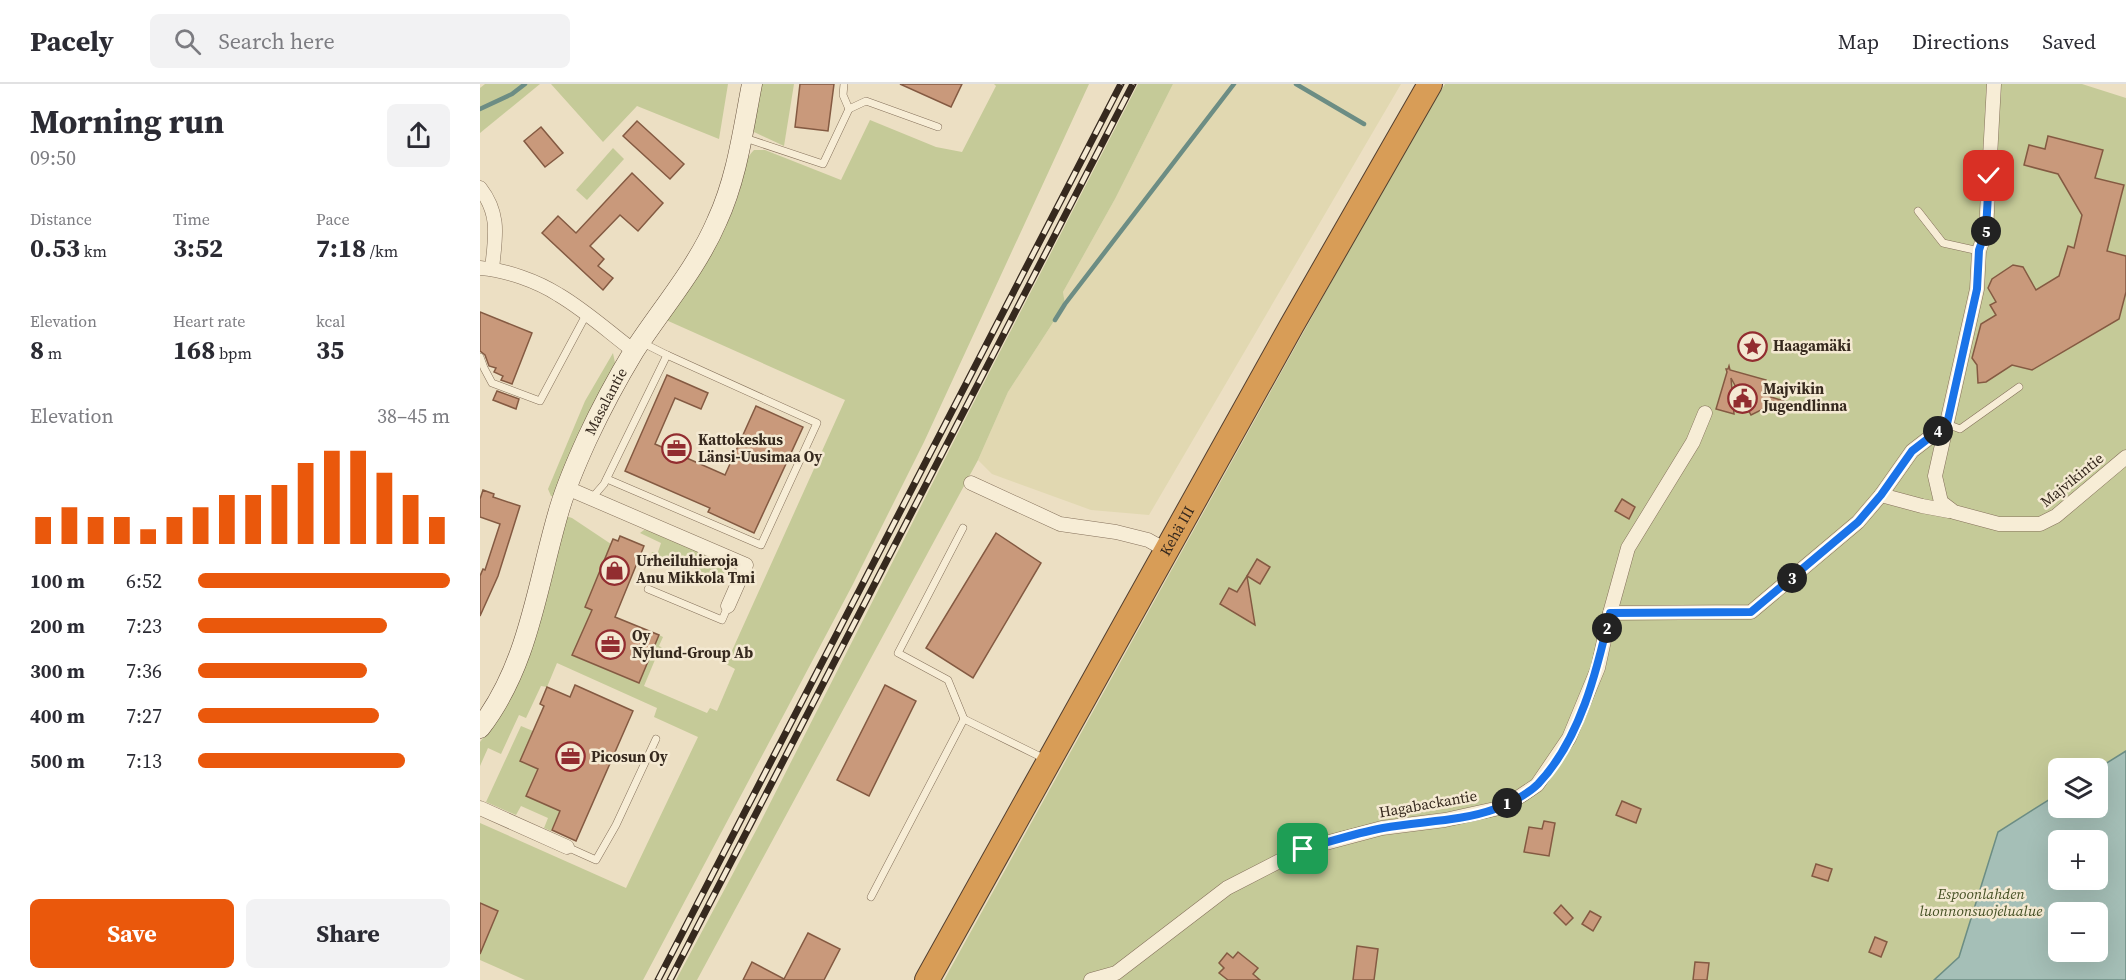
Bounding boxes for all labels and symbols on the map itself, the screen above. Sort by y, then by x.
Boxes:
pin [1963,150,2014,201]
pin: 5 [1971,216,2001,246]
place icon: Haagamäki [1736,330,1768,362]
place label: Haagamäki [1773,335,1851,356]
street label: Masalantie [579,363,632,438]
place label: Majvikin Jugendlinna [1762,378,1848,416]
public building icon: Majvikin Jugendlinna [1726,382,1758,414]
pin: 4 [1923,416,1953,446]
place label: Kattokeskus Länsi-Uusimaa Oy [698,429,822,467]
office icon: Kattokeskus Länsi-Uusimaa Oy [661,433,693,465]
street label: Majvikintie [2036,447,2108,512]
street label: Kehä III [1154,502,1199,560]
place label: Urheiluhieroja Anu Mikkola Tmi [636,550,755,588]
shop icon: Urheiluhieroja Anu Mikkola Tmi [599,554,631,586]
pin: 3 [1777,563,1807,593]
pin: 2 [1592,613,1622,643]
place label: Oy Nylund-Group Ab [632,625,753,663]
office icon: Oy Nylund-Group Ab [595,629,627,661]
office icon: Picosun Oy [554,741,586,773]
place label: Picosun Oy [591,746,668,767]
street label: Hagabackantie [1377,784,1479,822]
pin: 1 [1492,788,1522,818]
pin [1277,823,1328,874]
park label: Espoonlahden luonnonsuojelualue [1920,883,2042,921]

